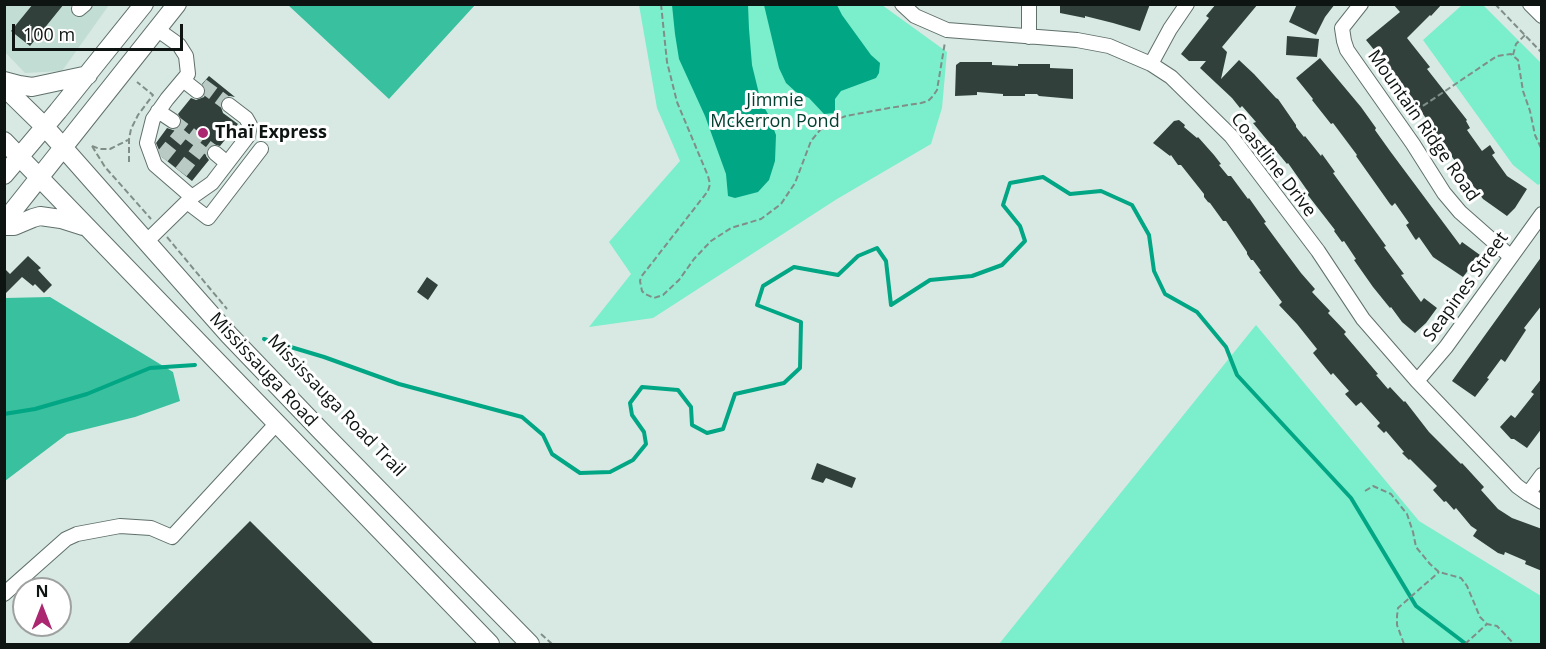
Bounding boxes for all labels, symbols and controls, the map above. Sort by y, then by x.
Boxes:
scale bar [15,12,186,50]
text: 100 m [23,22,75,46]
street label: Mountain Ridge Road [1363,46,1483,206]
park label: Jimmie Mckerron Pond [710,90,840,132]
street label: Coastline Drive [1226,109,1320,221]
place label: Thaï Express [215,122,327,144]
marker: Thaï Express [196,126,210,140]
street label: Seapines Street [1419,228,1513,346]
street label: Mississauga Road [205,309,321,431]
street label: Mississauga Road Trail [263,330,409,482]
north arrow [12,577,72,637]
text: N [35,580,49,602]

